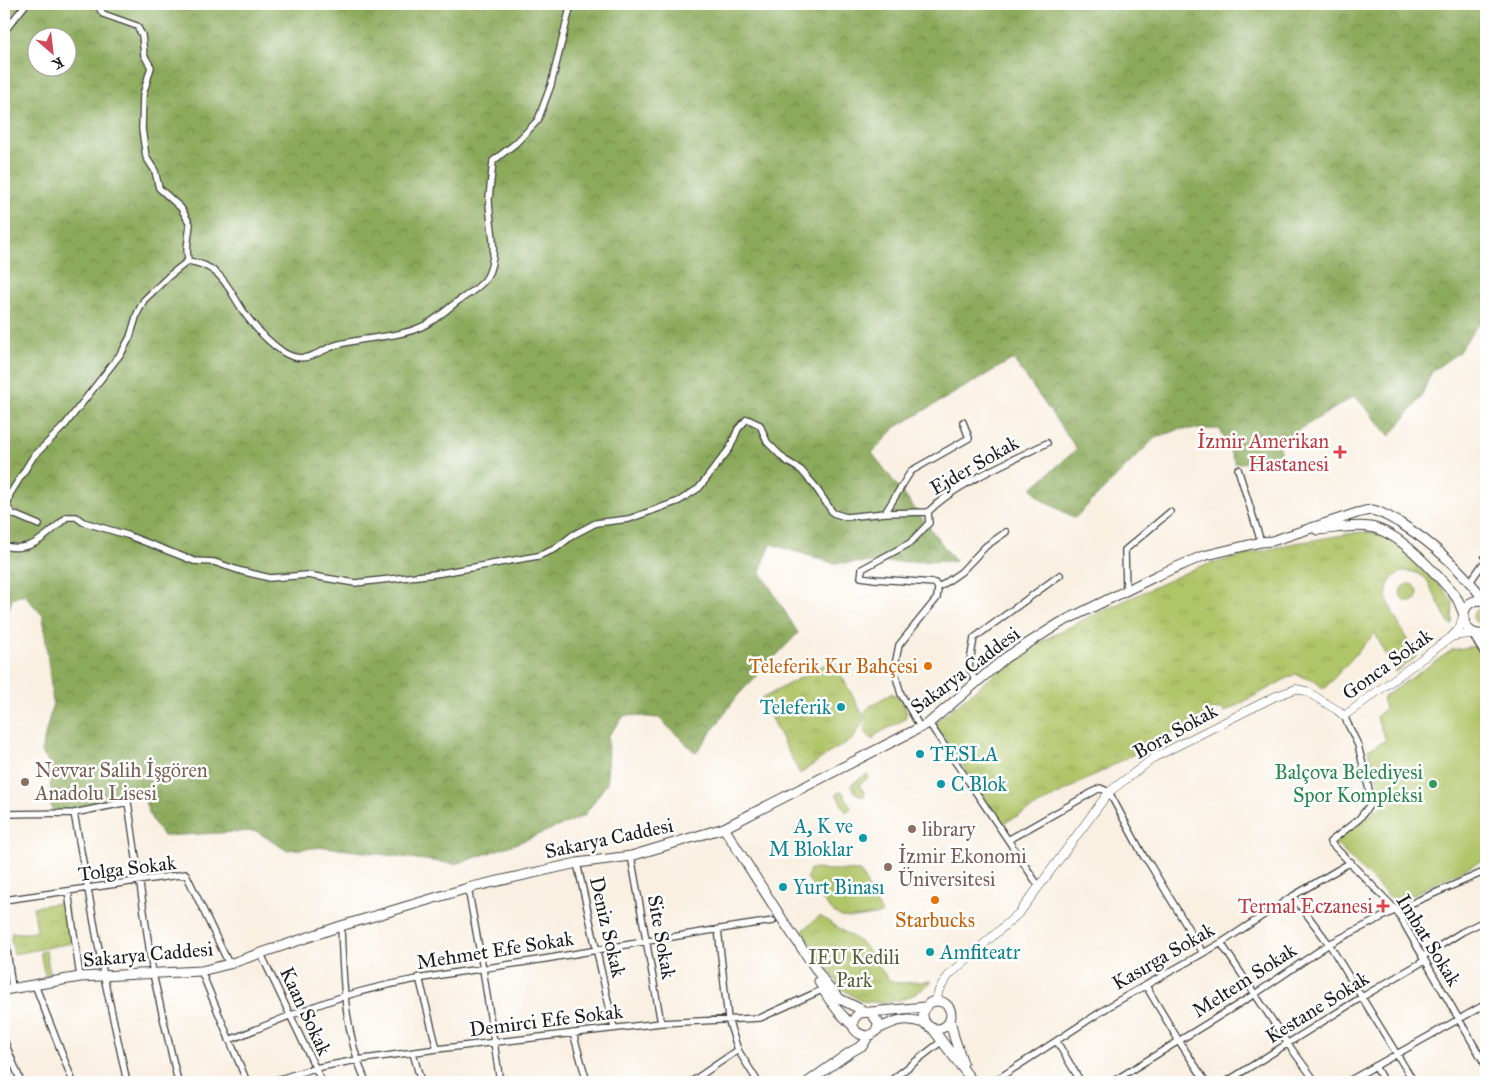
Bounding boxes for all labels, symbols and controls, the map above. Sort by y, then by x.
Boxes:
north arrow [28,28,78,78]
text: K [49,53,66,73]
place label: İzmir Amerikan Hastanesi [1197,428,1329,476]
street label: Ejder Sokak [926,430,1023,500]
marker: İzmir Amerikan Hastanesi [1333,445,1347,459]
street label: Sakarya Caddesi [906,621,1025,719]
street label: Gonca Sokak [1337,623,1437,705]
place label: Teleferik Kır Bahçesi [749,654,919,678]
marker: Teleferik Kır Bahçesi [922,660,934,672]
place label: Teleferik [760,695,832,719]
street label: Bora Sokak [1129,698,1222,764]
marker: Teleferik [835,701,847,713]
place label: TESLA [930,742,999,766]
marker: TESLA [914,748,926,760]
place label: Nevvar Salih İşgören Anadolu Lisesi [34,757,208,805]
place label: Balçova Belediyesi Spor Kompleksi [1274,760,1423,807]
place label: C Blok [951,772,1008,796]
marker: Nevvar Salih İşgören Anadolu Lisesi [19,776,31,788]
marker: C Blok [935,778,947,790]
marker: Balçova Belediyesi Spor Kompleksi [1427,778,1439,790]
street label: Sakarya Caddesi [543,813,676,863]
place label: A, K ve M Bloklar [769,814,853,861]
place label: library [922,817,976,841]
marker: library [906,823,918,835]
marker: A, K ve M Bloklar [857,832,869,844]
place label: İzmir Ekonomi Üniversitesi [898,843,1027,891]
street label: Tolga Sokak [77,850,178,887]
marker: İzmir Ekonomi Üniversitesi [882,861,894,873]
street label: Deniz Sokak [585,874,631,980]
place label: Yurt Binası [793,875,885,899]
marker: Yurt Binası [777,881,789,893]
street label: Imbat Sokak [1391,890,1467,991]
street label: Site Sokak [643,893,681,982]
marker: Starbucks [929,894,941,906]
place label: Termal Eczanesi [1238,894,1373,918]
marker: Termal Eczanesi [1377,900,1389,912]
place label: Starbucks [895,908,975,932]
street label: Kasırga Sokak [1108,917,1219,996]
street label: Mehmet Efe Sokak [415,926,576,974]
street label: Sakarya Caddesi [82,936,215,972]
street label: Meltem Sokak [1187,937,1301,1023]
place label: Amfiteatr [939,940,1021,964]
park label: IEU Kedili Park [808,945,900,992]
marker: Amfiteatr [924,946,936,958]
street label: Kaan Sokak [275,963,337,1060]
street label: Kestane Sokak [1261,965,1374,1048]
street label: Demirci Efe Sokak [468,999,625,1041]

